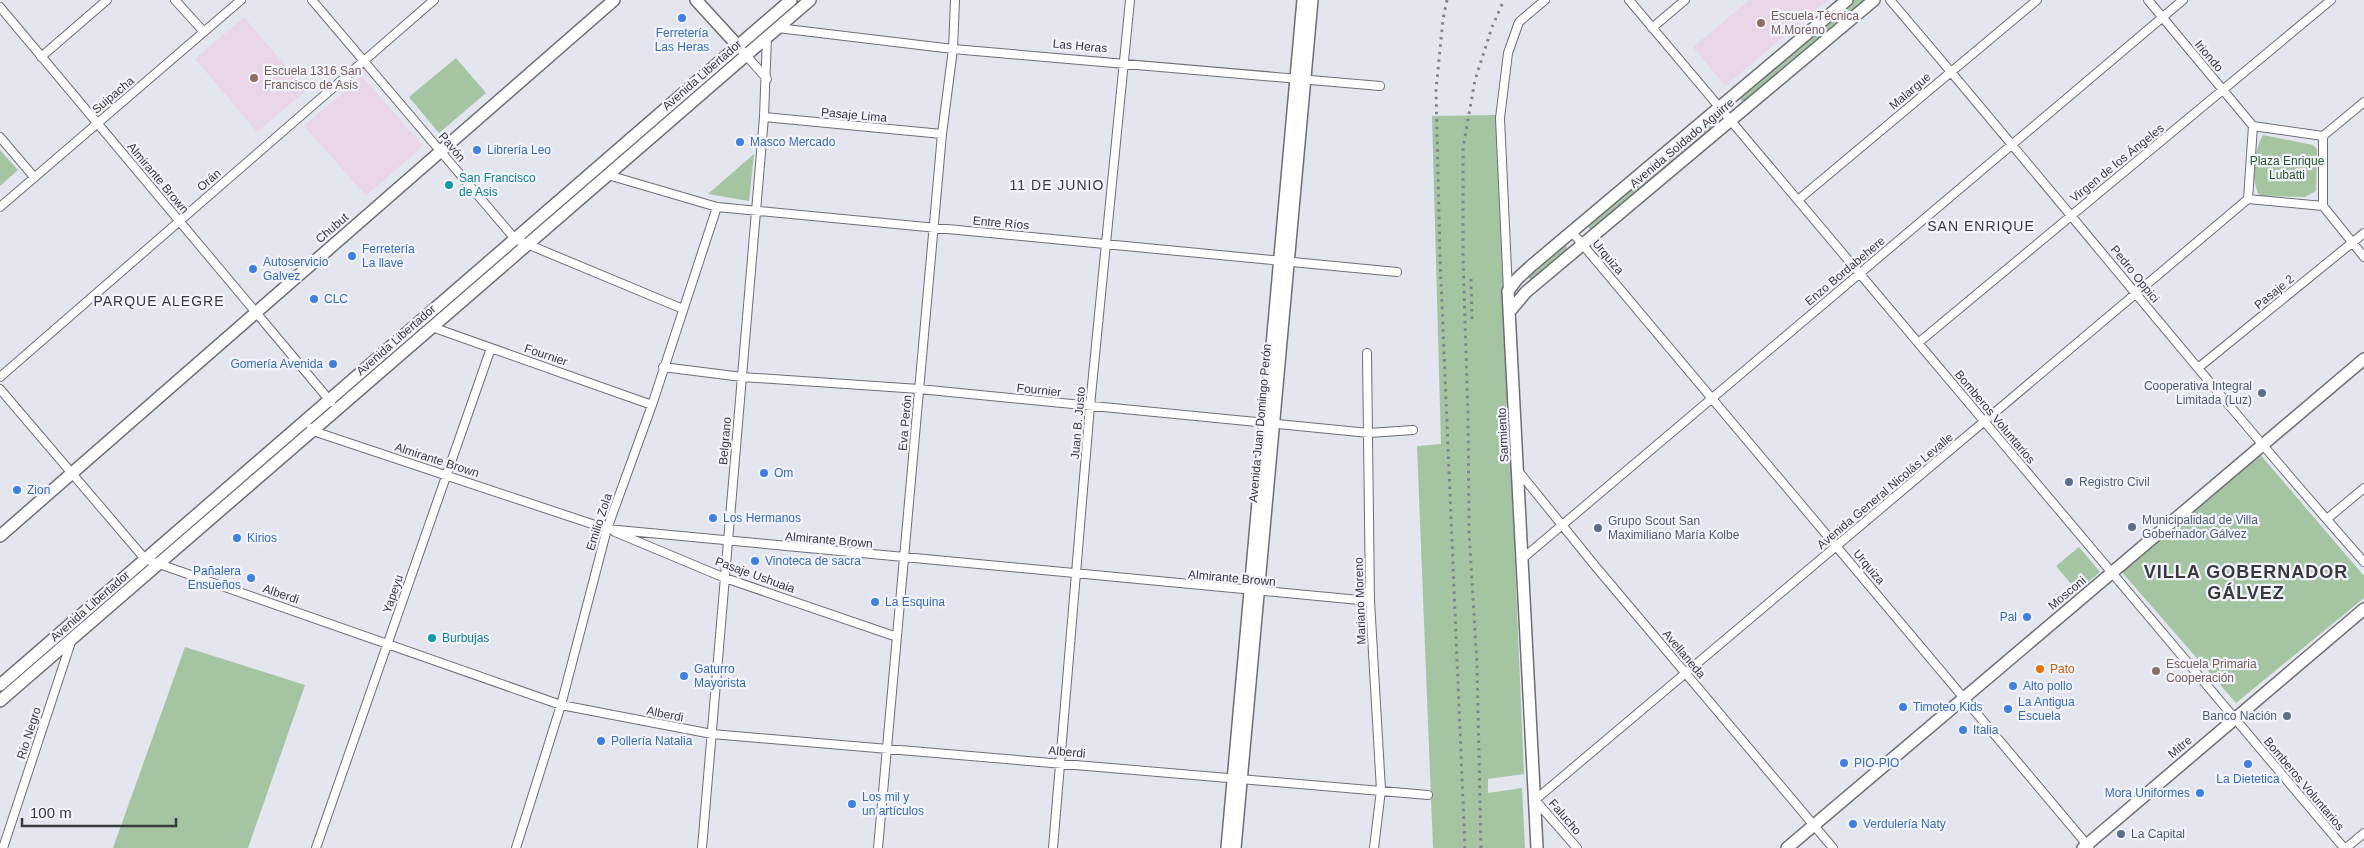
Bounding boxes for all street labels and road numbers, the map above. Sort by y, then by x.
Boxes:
street label: Avenida Libertador [659,37,745,113]
street label: Las Heras [1052,37,1108,55]
street label: Iriondo [2192,37,2226,75]
street label: Malargue [1886,69,1934,112]
street label: Suipacha [89,73,137,116]
street label: Avenida Soldado Aguirre [1627,95,1737,191]
street label: Pasaje Lima [820,105,888,125]
street label: Virgen de los Ángeles [2067,120,2167,205]
street label: Pavón [436,129,468,165]
street label: Almirante Brown [124,140,192,216]
street label: Orán [194,166,224,194]
street label: Chubut [313,210,352,246]
street label: Entre Ríos [972,214,1030,232]
street label: Enzo Bordabehere [1802,233,1888,309]
street label: Urquiza [1589,237,1627,278]
street label: Pedro Oppici [2108,243,2162,305]
street label: Pasaje 2 [2251,272,2297,312]
street label: Avenida Libertador [353,302,439,378]
street label: Fournier [523,341,569,369]
street label: Avenida Juan Domingo Perón [1246,343,1274,503]
street label: Bomberos Voluntarios [1952,368,2038,466]
street label: Fournier [1016,381,1062,399]
street label: Juan B. Justo [1068,386,1088,460]
street label: Eva Perón [896,394,914,452]
street label: Sarmiento [1495,407,1511,463]
street label: Belgrano [716,416,734,466]
street label: Avenida General Nicolás Levalle [1814,430,1956,552]
street label: Almirante Brown [393,440,481,480]
street label: Emilio Zola [583,491,615,552]
street label: Almirante Brown [785,529,873,551]
street label: Urquiza [1850,547,1888,588]
street label: Pasaje Ushuaia [713,554,797,596]
street label: Mariano Moreno [1351,557,1369,645]
street label: Almirante Brown [1188,567,1276,589]
street label: Avenida Libertador [47,568,133,644]
street label: Yapeyu [380,573,406,615]
street label: Mosconi [2045,573,2089,613]
street label: Alberdi [261,581,301,607]
street label: Avellaneda [1660,627,1709,681]
street label: Alberdi [645,704,685,724]
street label: Rio Negro [14,705,44,761]
street label: Mitre [2165,733,2195,761]
street label: Bomberos Voluntarios [2261,735,2347,833]
street label: Alberdi [1048,743,1086,761]
street label: Falucho [1546,796,1584,838]

